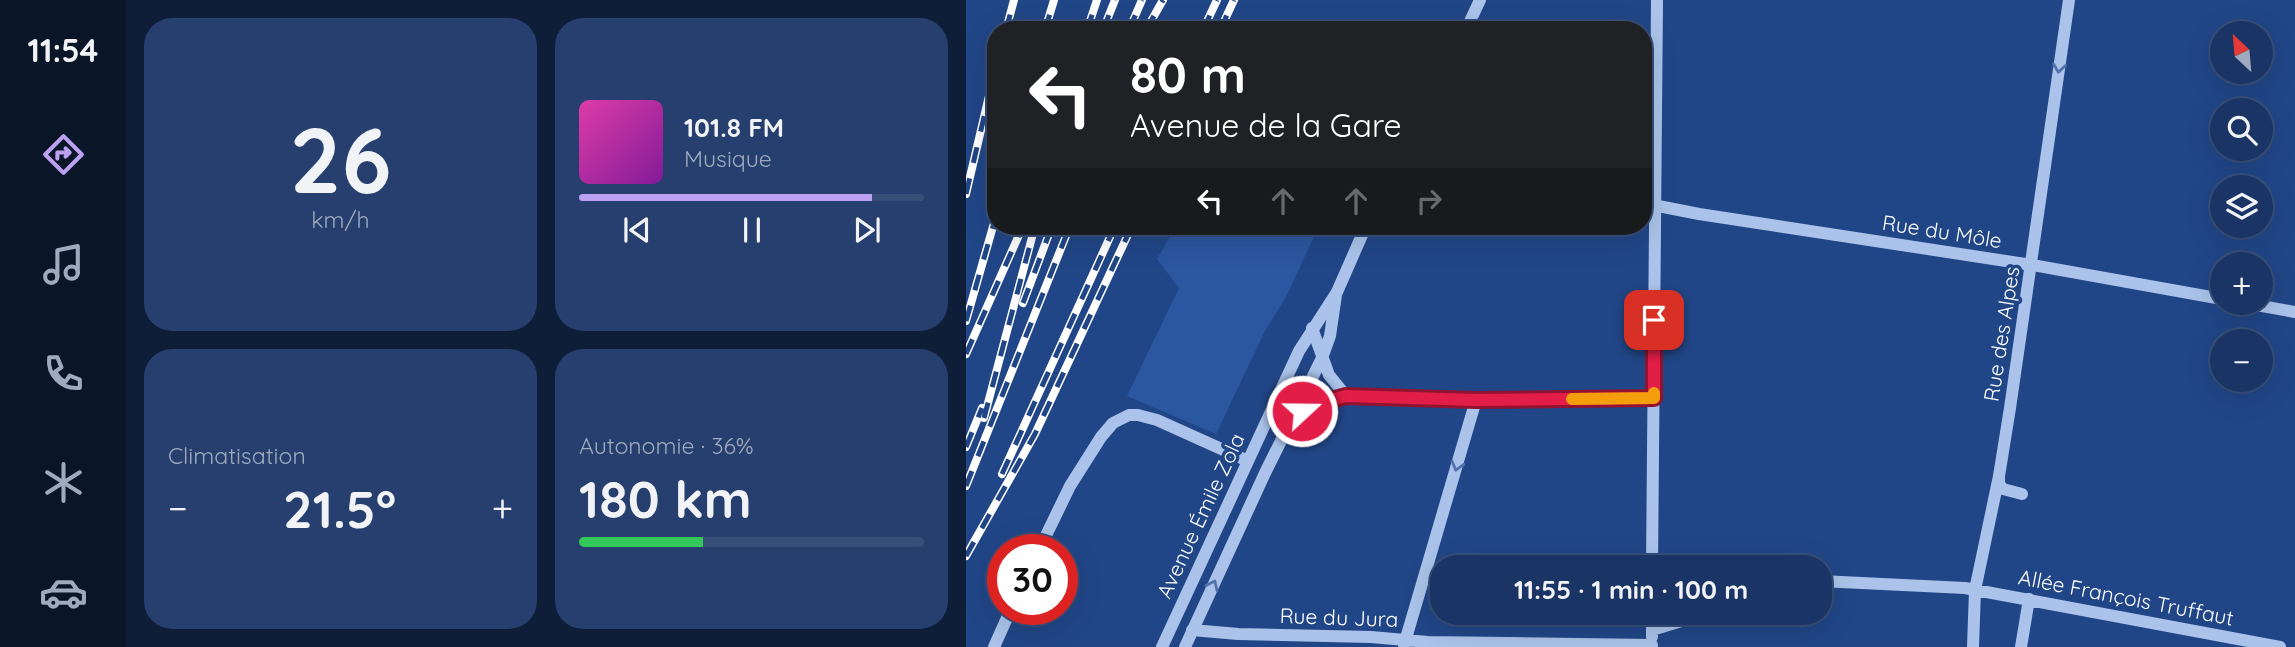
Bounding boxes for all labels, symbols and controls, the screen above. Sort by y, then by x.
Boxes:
north arrow [2210,21,2273,84]
map controls [2210,21,2273,392]
text: 11:54 [28,30,98,70]
text: 80 m [1130,44,1246,105]
icon: left [1015,49,1106,140]
one-way arrow [2052,62,2067,73]
button: search [2210,98,2273,161]
text: 26 [289,102,392,216]
text: Avenue de la Gare [1130,105,1402,145]
text: 101.8 FM [684,111,784,144]
icon: directions [39,130,88,179]
text: Musique [684,144,772,173]
button: layers [2210,175,2273,238]
icon: left [1191,182,1229,220]
icon: ahead [1264,182,1302,220]
icon: ahead [1337,182,1375,220]
icon: right [1410,182,1448,220]
text: km/h [311,205,370,234]
street label: Rue du Môle [1881,209,2004,253]
icon: previous [618,211,656,249]
icon: pause [733,211,771,249]
icon: next [848,211,886,249]
icon: music [39,240,88,289]
button: + [2210,252,2273,315]
street label: Rue des Alpes [1978,264,2025,403]
pin [1624,290,1684,350]
icon: arrive [1635,301,1673,339]
button: − [2210,329,2273,392]
icon: phone [39,349,88,398]
position arrow [1265,374,1339,448]
street label: Avenue Émile Zola [1150,429,1250,602]
text: Autonomie · 36% [579,431,754,460]
text: Climatisation [168,441,306,470]
icon: climate [39,458,88,507]
one-way arrow [1451,459,1465,471]
text: 180 km [579,466,752,531]
text: 21.5° [283,476,396,541]
text: − [168,484,188,532]
text: + [492,484,513,532]
speed limit sign: 30 [987,534,1078,625]
street label: Allée François Truffaut [2016,563,2236,631]
icon: car [39,568,88,617]
text: 11:55 · 1 min · 100 m [1514,573,1748,606]
one-way arrow [1205,580,1219,592]
street label: Rue du Jura [1279,602,1399,632]

